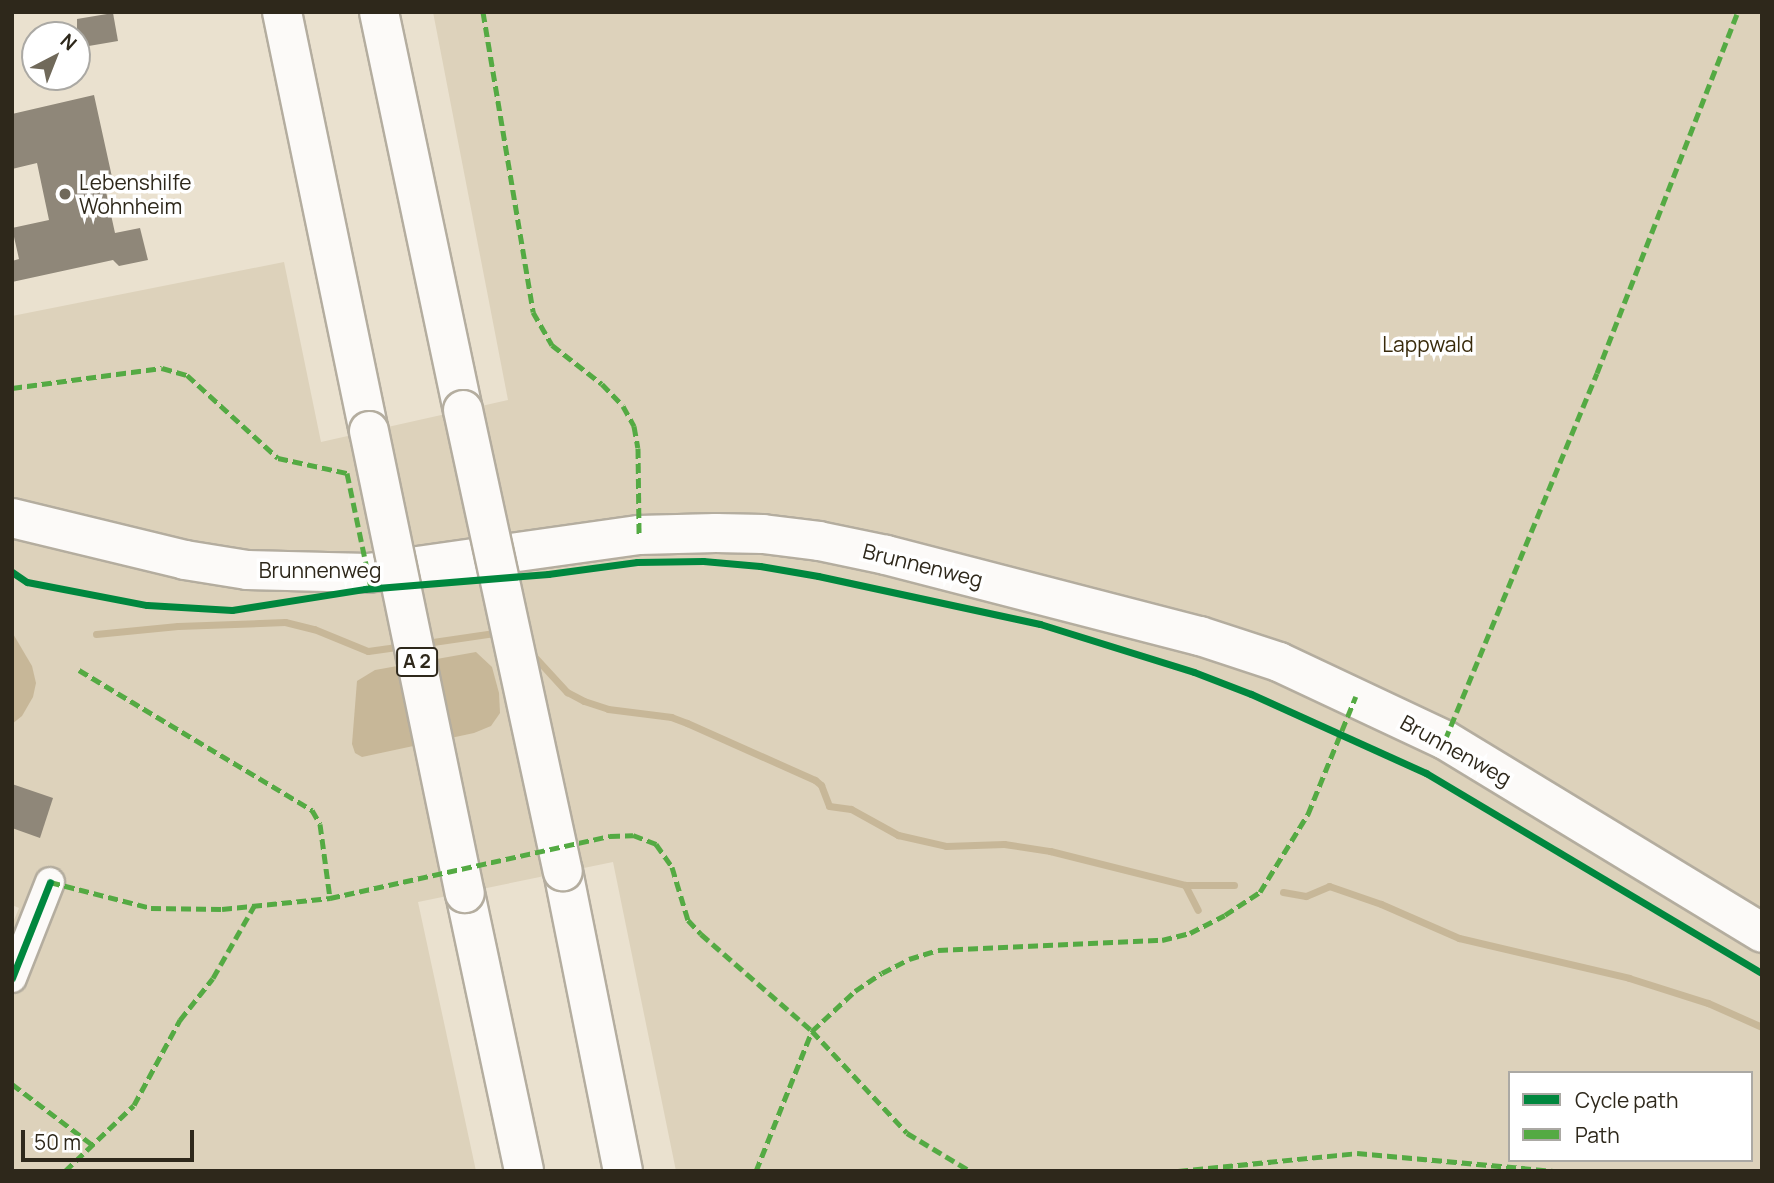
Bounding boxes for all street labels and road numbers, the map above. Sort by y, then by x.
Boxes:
street label: Brunnenweg [860,538,986,592]
street label: Brunnenweg [259,557,381,583]
road number: A 2 [396,646,438,678]
street label: Brunnenweg [1396,709,1516,791]

